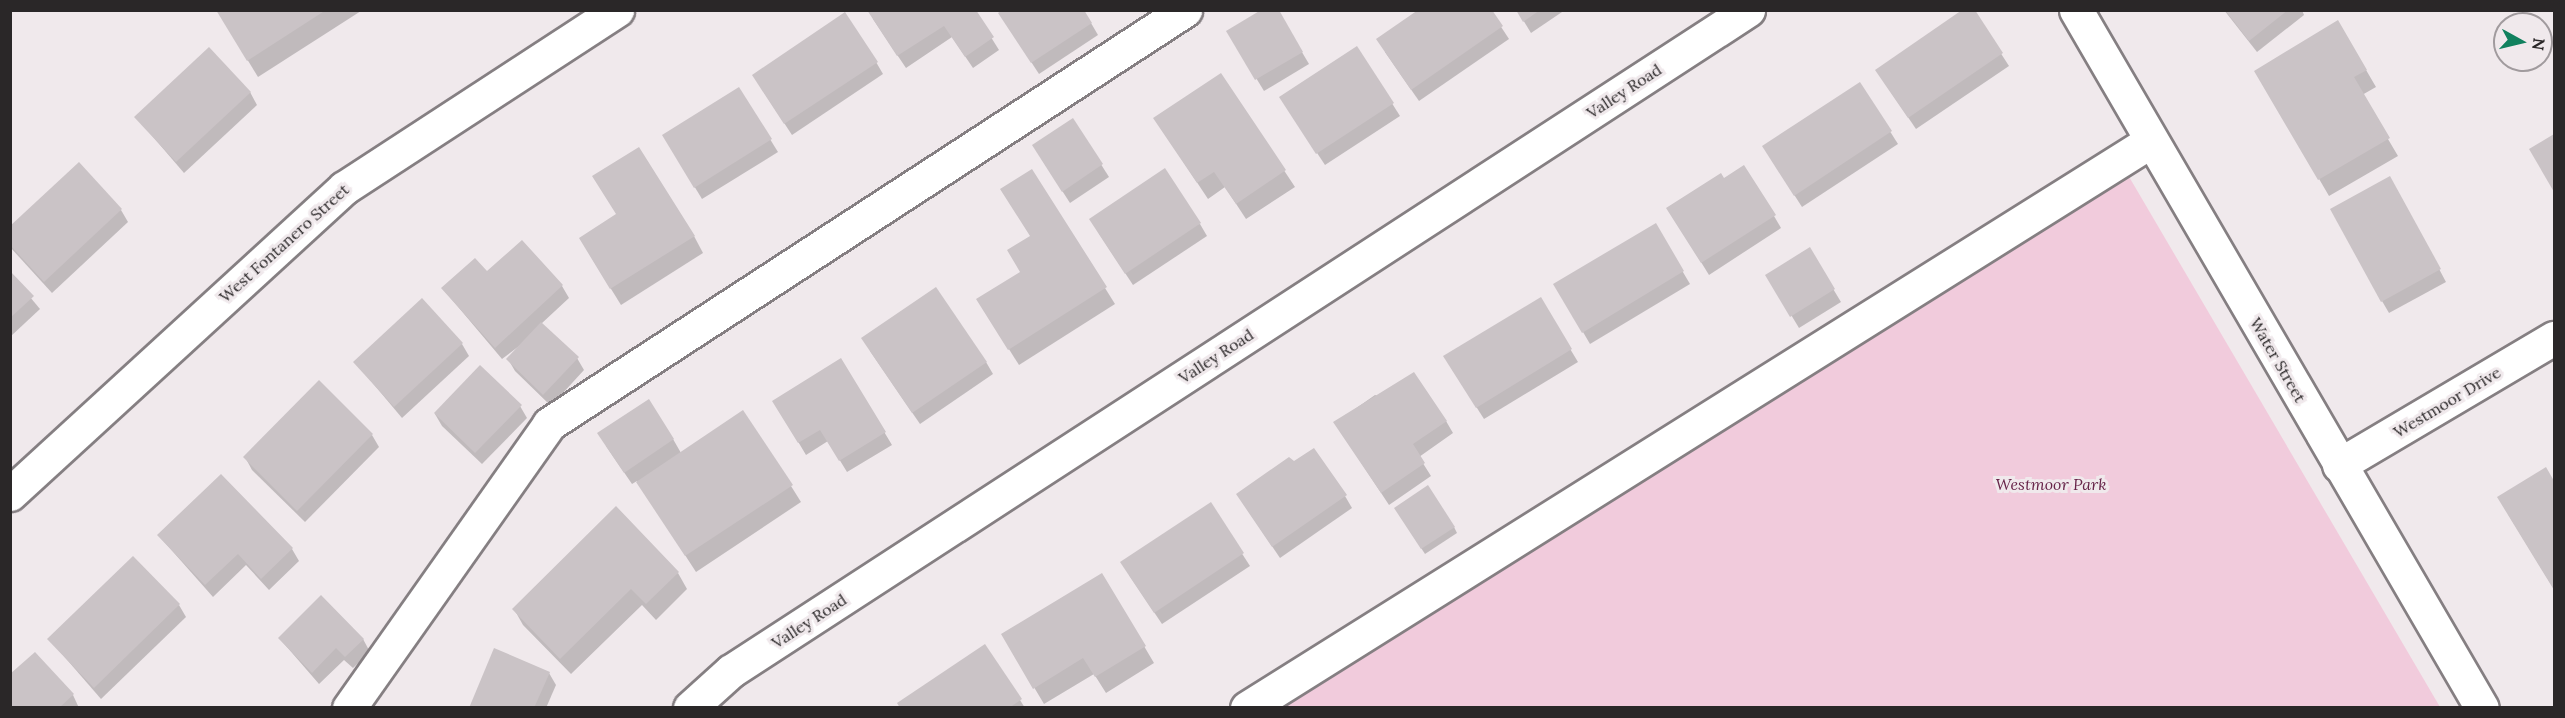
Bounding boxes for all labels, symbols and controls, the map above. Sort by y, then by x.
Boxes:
north arrow [2493,12,2553,72]
text: N [2528,37,2550,52]
street label: Valley Road [1583,60,1665,122]
street label: West Fontanero Street [215,180,353,306]
street label: Water Street [2246,314,2310,406]
street label: Valley Road [1175,325,1257,387]
street label: Westmoor Drive [2390,362,2504,442]
park label: Westmoor Park [1996,474,2106,494]
street label: Valley Road [768,590,850,652]

